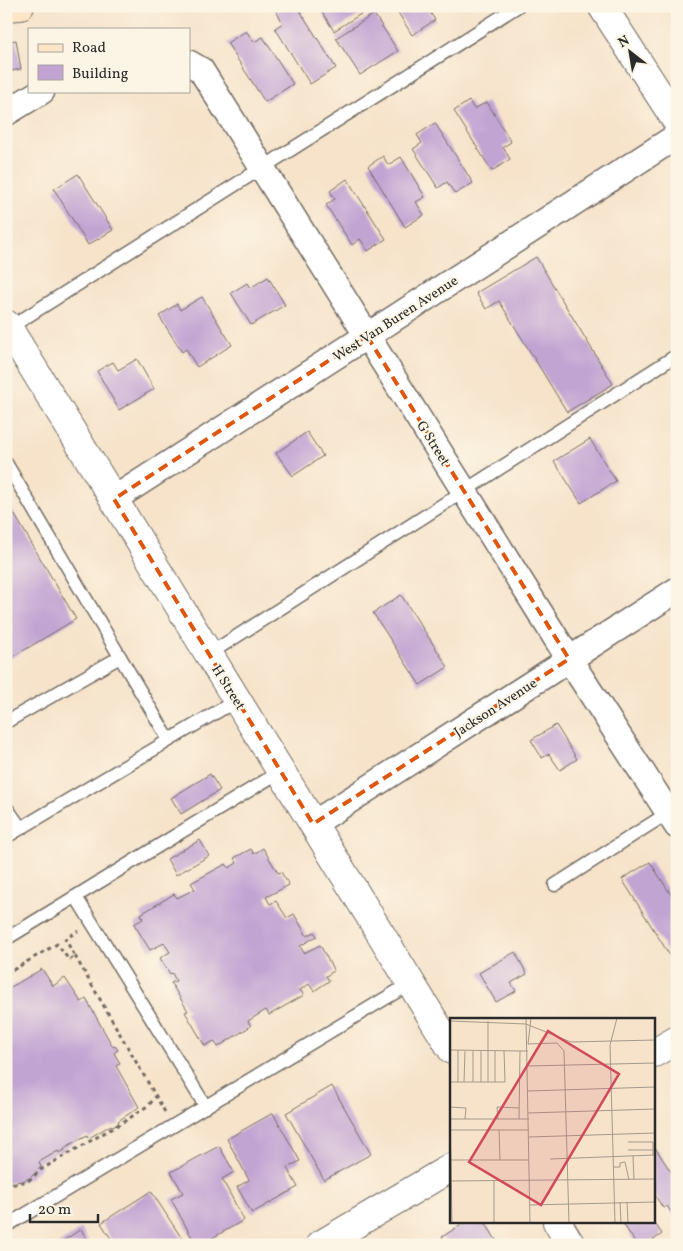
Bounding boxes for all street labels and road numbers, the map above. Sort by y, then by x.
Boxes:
street label: West Van Buren Avenue [330,272,462,367]
street label: G Street [411,418,454,470]
street label: H Street [206,662,249,714]
street label: Jackson Avenue [451,674,541,742]

